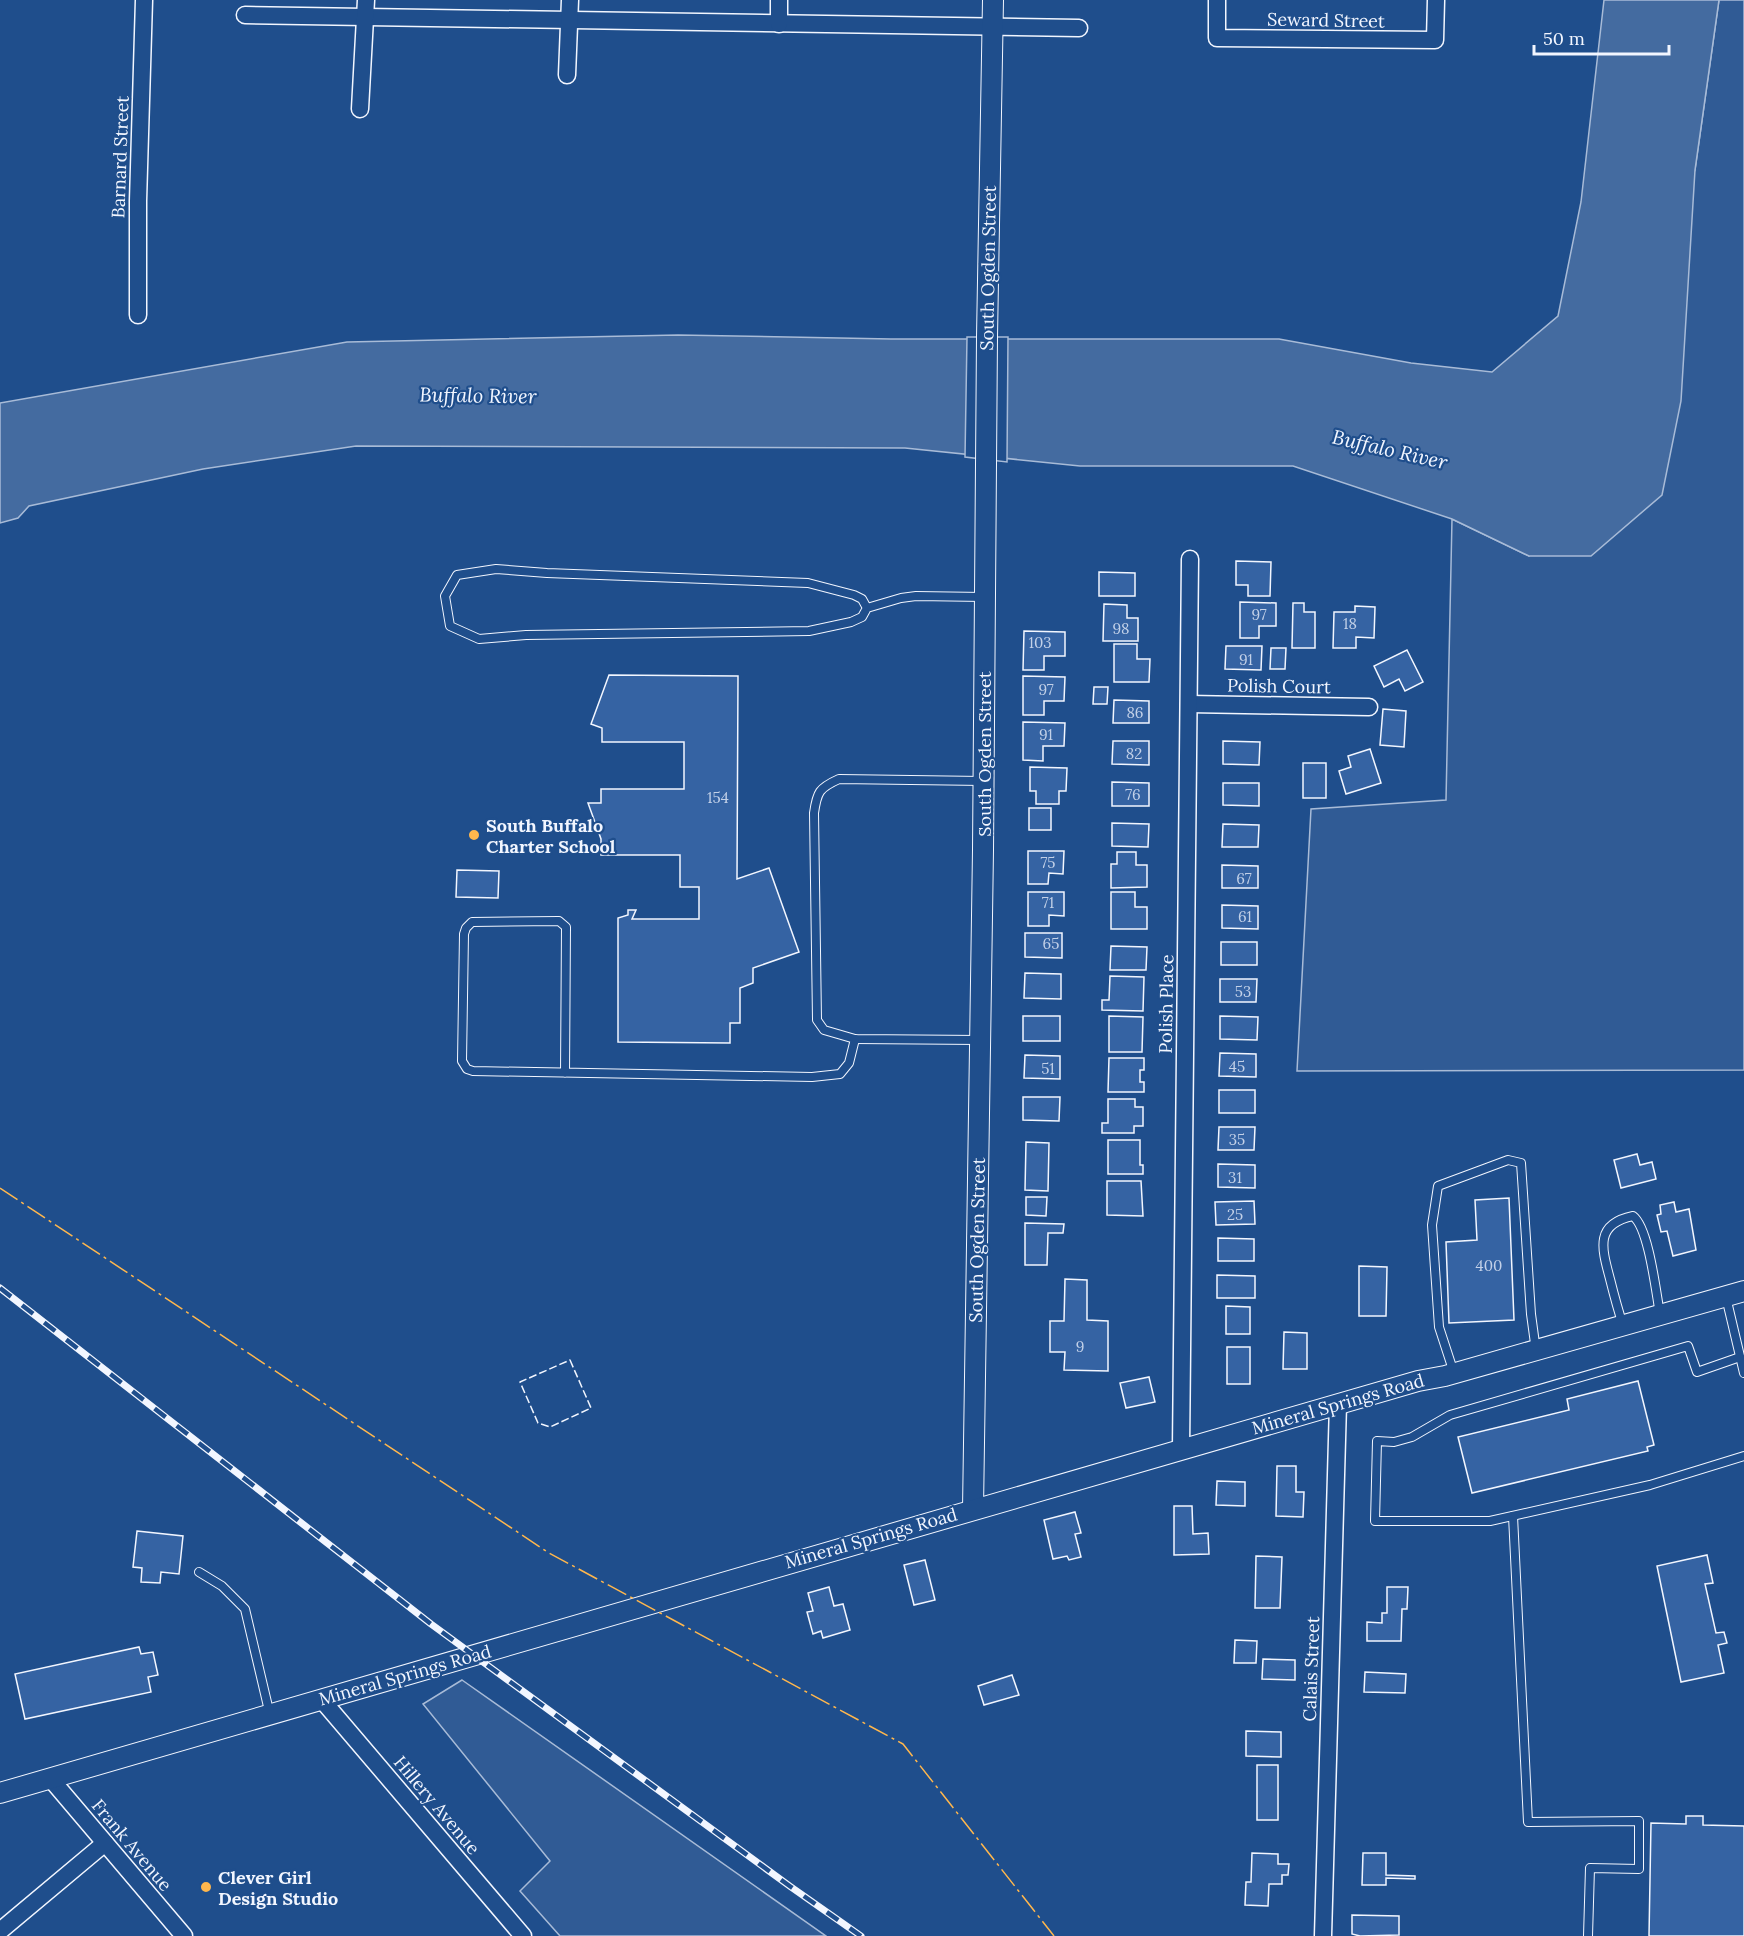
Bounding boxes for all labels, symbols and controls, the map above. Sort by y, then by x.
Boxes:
street label: Seward Street [1267,7,1385,33]
scale bar [1534,18,1669,56]
text: 50 m [1543,27,1585,50]
street label: Barnard Street [106,95,134,219]
street label: South Ogden Street [975,185,1001,351]
water label: Buffalo River [419,381,538,409]
water label: Buffalo River [1330,424,1451,475]
house number: 97 [1251,605,1267,624]
house number: 18 [1343,614,1357,633]
house number: 98 [1112,619,1130,638]
house number: 103 [1028,633,1052,652]
house number: 91 [1239,650,1253,669]
street label: South Ogden Street [973,671,996,837]
street label: Polish Court [1227,674,1331,698]
house number: 97 [1038,680,1054,699]
house number: 86 [1126,703,1144,722]
house number: 91 [1039,725,1053,744]
house number: 82 [1126,744,1142,763]
house number: 76 [1125,785,1141,804]
house number: 154 [707,788,729,807]
place label: South Buffalo Charter School [486,814,616,858]
marker: South Buffalo Charter School [467,828,481,842]
house number: 75 [1040,853,1056,872]
house number: 67 [1236,869,1252,888]
house number: 71 [1042,893,1054,912]
house number: 61 [1238,907,1252,926]
house number: 65 [1043,934,1059,953]
street label: Polish Place [1154,954,1178,1054]
house number: 53 [1235,982,1251,1001]
house number: 45 [1229,1057,1245,1076]
house number: 51 [1041,1059,1055,1078]
house number: 35 [1229,1130,1245,1149]
street label: South Ogden Street [964,1157,990,1323]
house number: 31 [1228,1168,1242,1187]
house number: 25 [1227,1205,1243,1224]
house number: 400 [1476,1256,1502,1275]
house number: 9 [1076,1337,1084,1356]
street label: Mineral Springs Road [1249,1368,1427,1440]
street label: Mineral Springs Road [782,1502,960,1574]
street label: Calais Street [1298,1616,1324,1722]
street label: Mineral Springs Road [316,1639,494,1711]
street label: Hillery Avenue [389,1751,485,1859]
street label: Frank Avenue [87,1794,177,1896]
place label: Clever Girl Design Studio [218,1866,338,1910]
marker: Clever Girl Design Studio [199,1880,213,1894]

